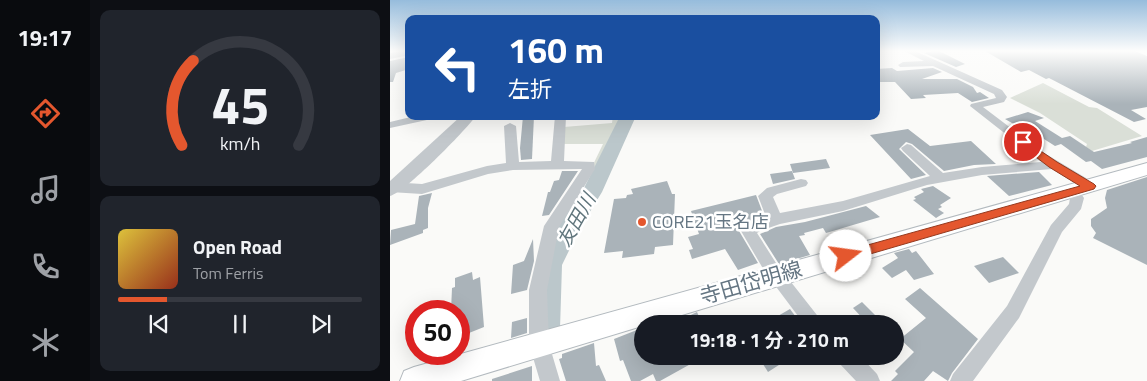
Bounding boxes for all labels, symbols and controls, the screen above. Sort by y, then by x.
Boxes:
text: 19:17 [18,21,72,55]
text: 160 m [508,23,604,77]
icon: left [425,35,490,100]
text: 45 [211,65,269,144]
text: 左折 [508,72,552,106]
icon: directions [28,96,63,131]
pin [1002,121,1044,163]
icon: arrive [1009,128,1037,156]
text: km/h [220,130,260,157]
icon: music [28,172,63,207]
water label: 友田川 [549,186,603,252]
place label: CORE21玉名店 [652,208,769,235]
marker: CORE21玉名店 [636,216,648,228]
position arrow [819,229,871,281]
text: Open Road [193,232,282,261]
icon: phone [28,249,63,284]
street label: 寺田岱明線 [696,252,806,312]
text: Tom Ferris [193,261,264,285]
speed limit sign: 50 [405,300,470,365]
icon: previous [145,310,173,338]
icon: pause [226,310,254,338]
icon: next [307,310,335,338]
icon: climate [28,325,63,360]
text: 19:18 · 1 分 · 210 m [689,325,849,354]

